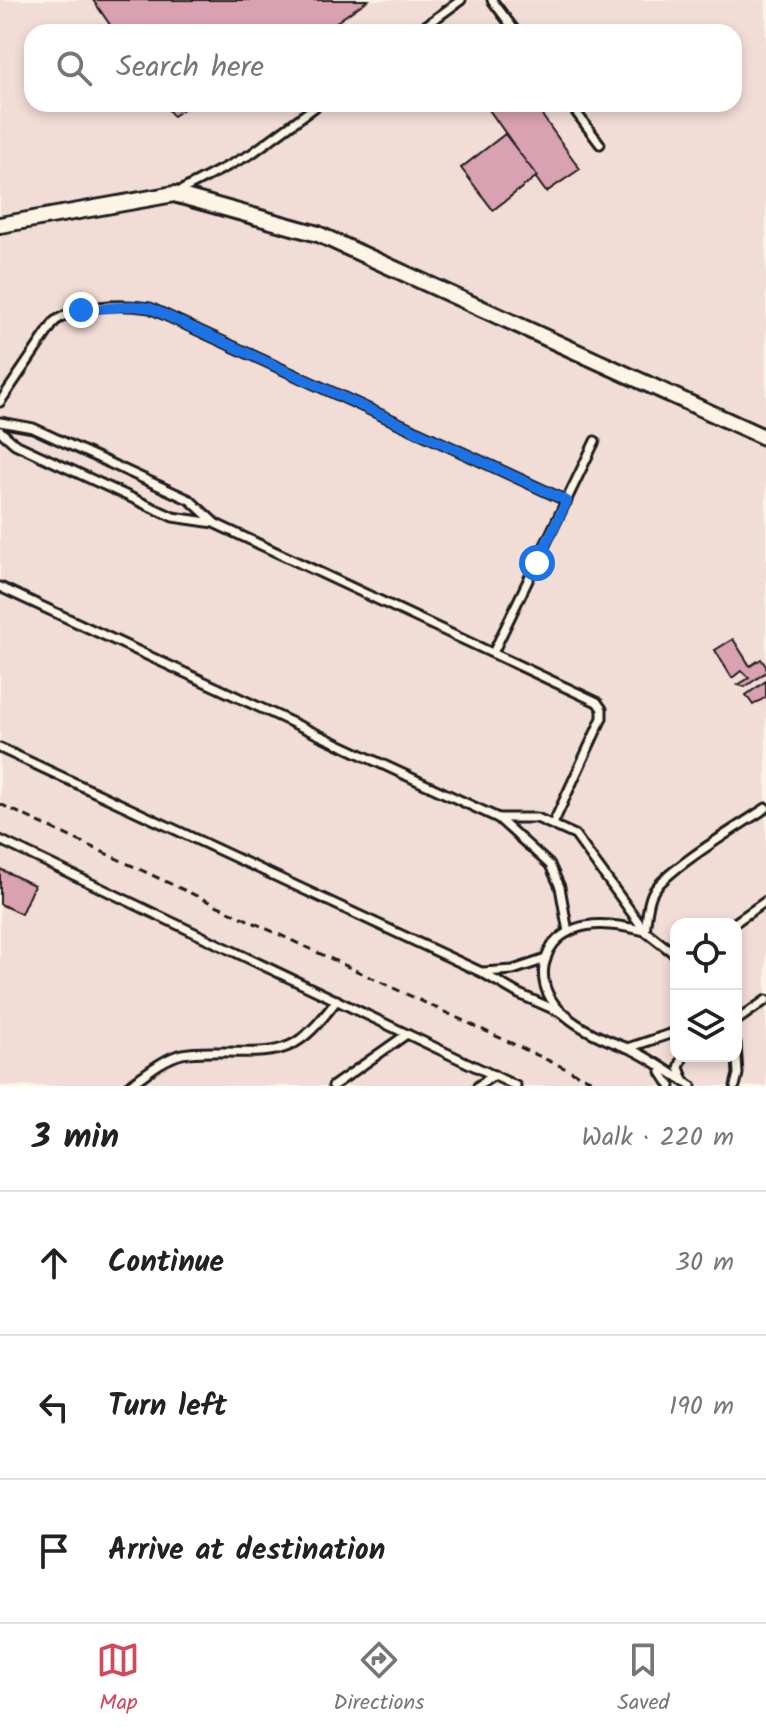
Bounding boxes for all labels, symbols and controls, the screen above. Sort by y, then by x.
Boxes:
search box [24,24,742,112]
text: Search here [116,44,264,92]
icon: search [52,46,96,90]
route end [63,292,99,328]
route start [519,545,555,581]
map controls [670,918,742,1062]
button: locate [670,918,742,990]
button: layers [670,990,742,1062]
text: 3 min [32,1111,119,1165]
text: Walk · 220 m [582,1117,734,1159]
text: Continue [108,1239,224,1287]
icon: ahead [32,1241,76,1285]
text: 30 m [675,1242,734,1284]
text: Turn left [108,1383,227,1431]
icon: left [32,1385,76,1429]
text: 190 m [669,1386,734,1428]
text: Arrive at destination [108,1527,385,1575]
icon: arrive [32,1529,76,1573]
tab: Map [96,1638,140,1721]
tab: Directions [333,1638,425,1721]
tab: Saved [617,1638,670,1721]

